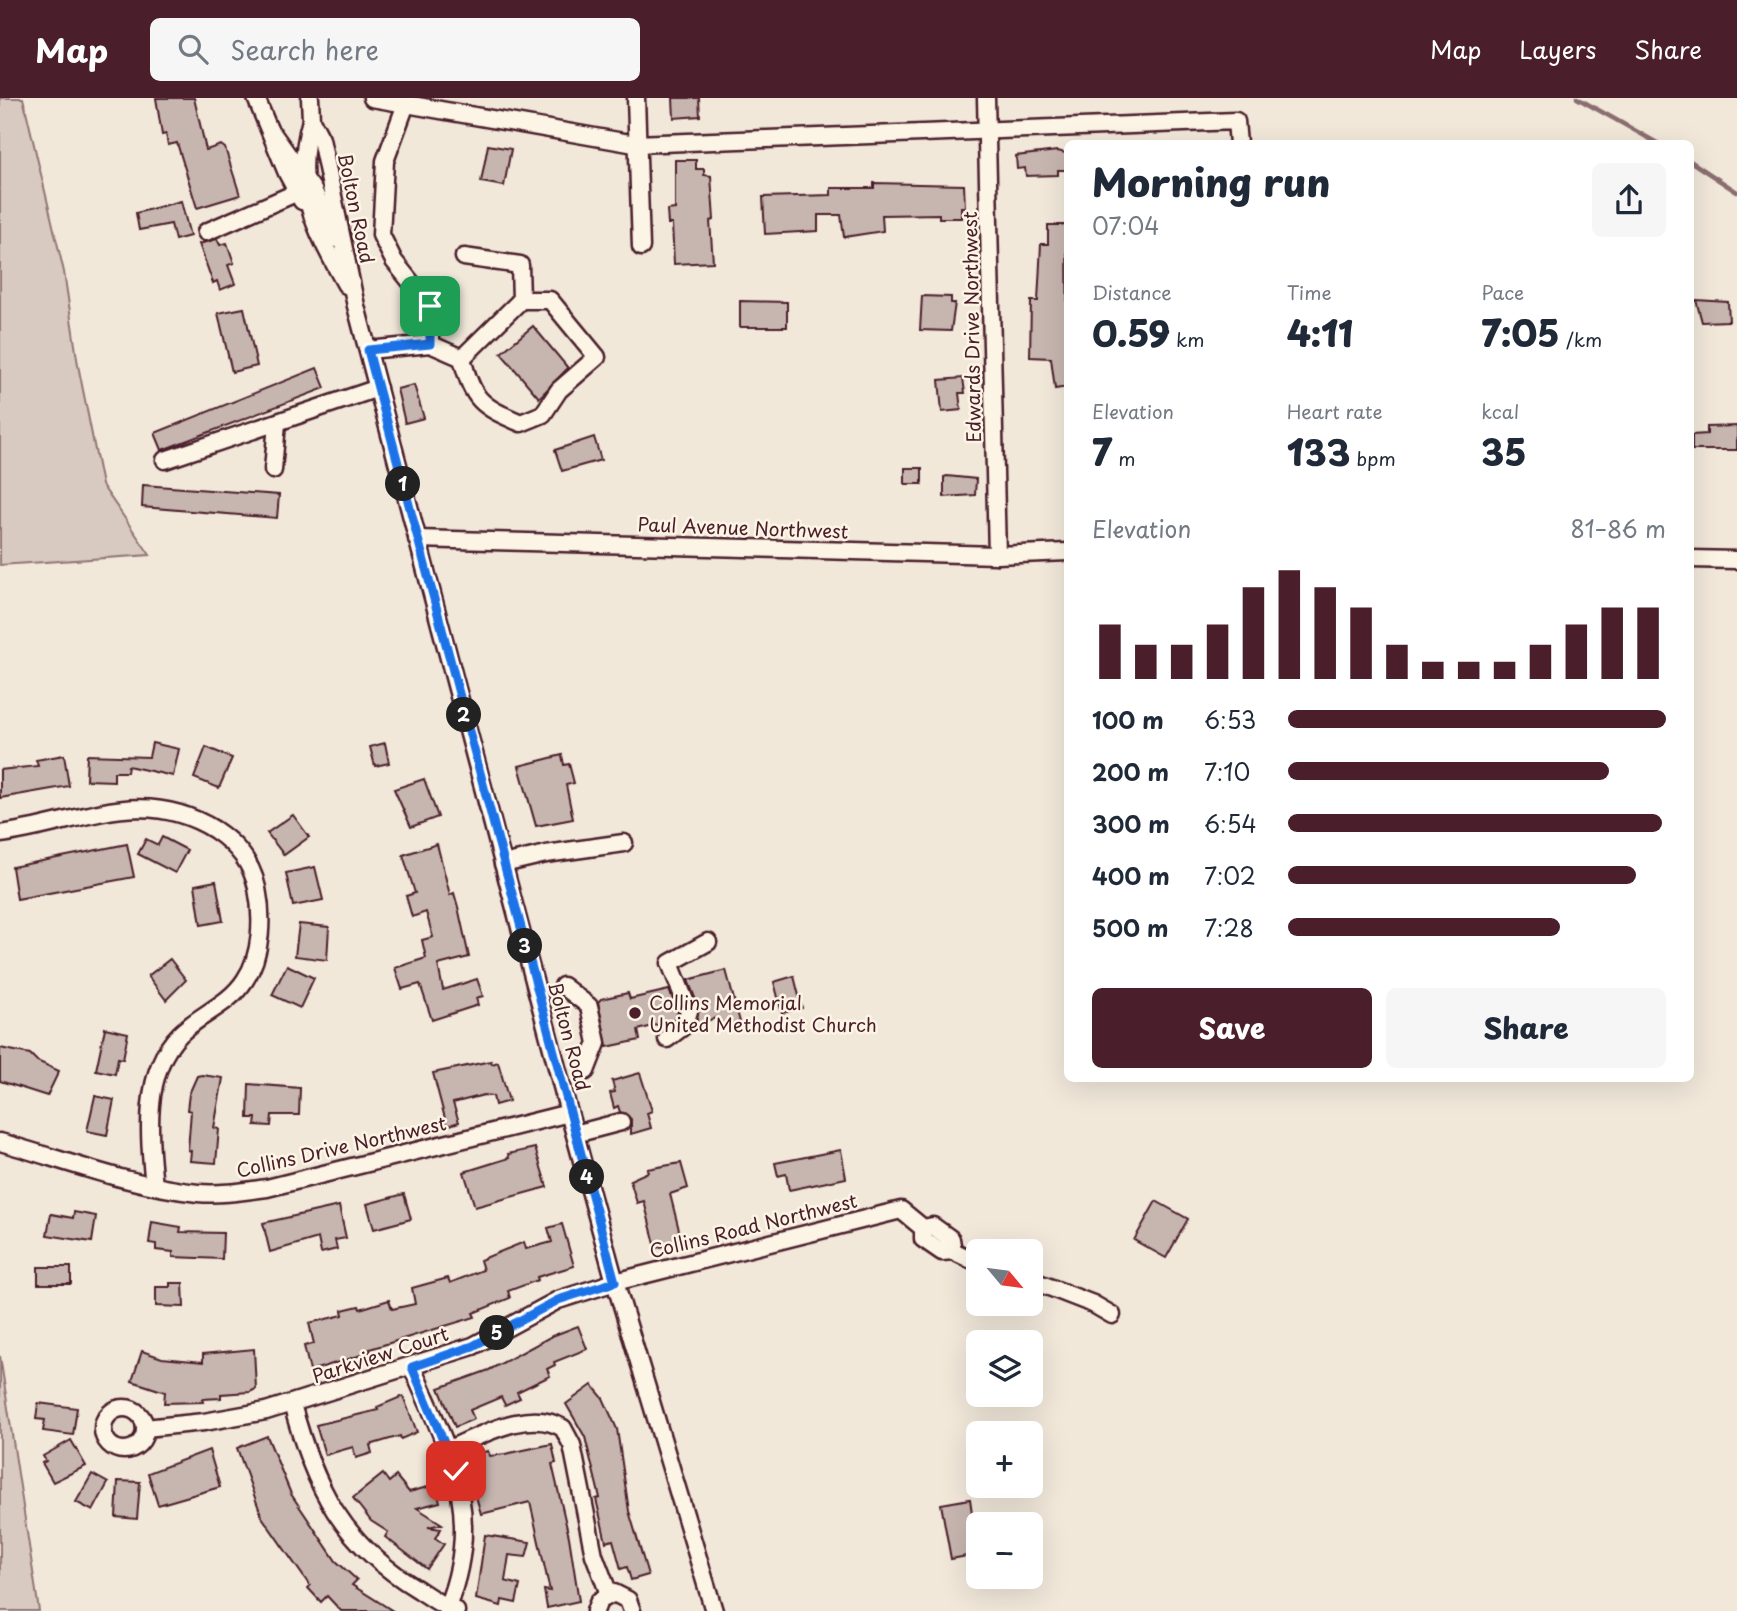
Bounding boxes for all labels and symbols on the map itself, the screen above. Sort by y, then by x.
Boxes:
street label: Bolton Road [332,150,382,266]
street label: Edwards Drive Northwest [955,211,987,443]
pin [400,276,460,336]
pin: 1 [386,466,420,502]
street label: Paul Avenue Northwest [637,509,849,545]
pin: 2 [447,698,482,732]
pin: 3 [508,928,542,964]
street label: Bolton Road [542,978,598,1094]
place label: Collins Memorial United Methodist Church [649,988,877,1038]
marker: Collins Memorial United Methodist Church [627,1005,643,1021]
street label: Collins Drive Northwest [233,1108,449,1184]
pin: 4 [570,1160,604,1194]
street label: Collins Road Northwest [646,1186,860,1264]
north arrow [966,1239,1043,1316]
pin: 5 [480,1316,514,1350]
street label: Parkview Court [308,1319,452,1389]
pin [426,1441,486,1501]

